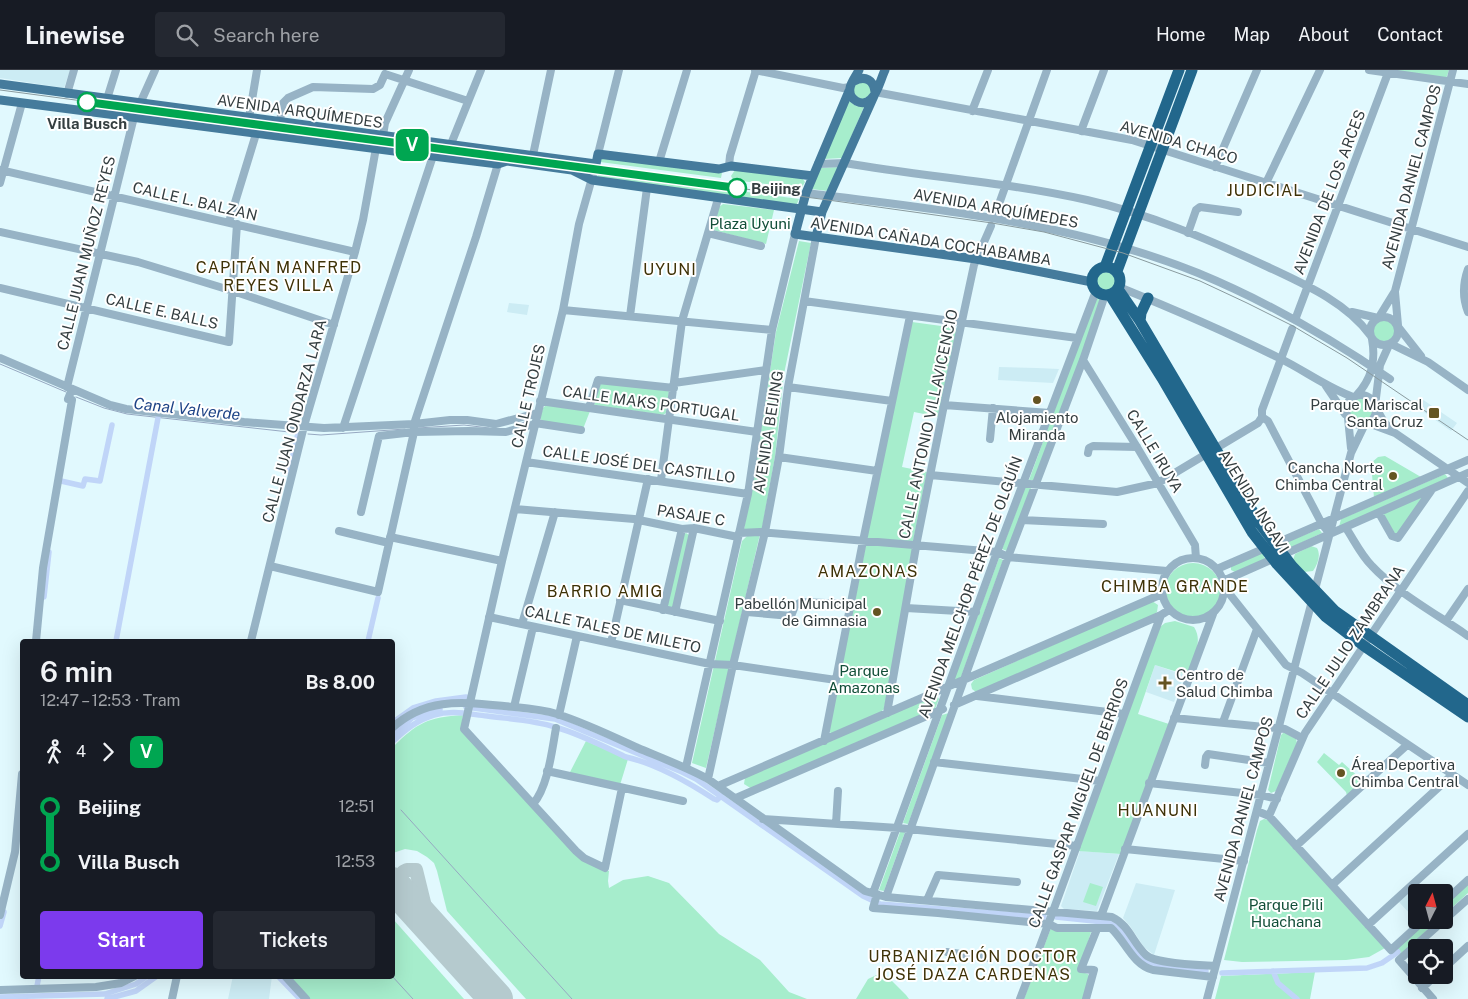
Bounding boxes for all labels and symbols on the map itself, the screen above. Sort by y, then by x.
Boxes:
street label: AVENIDA DANIEL CAMPOS [1378,83,1444,271]
street label: AVENIDA ARQUÍMEDES [216,91,384,131]
marker: Villa Busch [77,92,97,112]
street label: AVENIDA DE LOS ARCES [1290,107,1368,277]
place label: Villa Busch [47,115,127,132]
street label: AVENIDA CHACO [1118,117,1240,167]
line badge: V [396,129,428,161]
street label: CALLE JUAN MUÑOZ REYES [54,154,118,352]
street label: CALLE L. BALZAN [131,178,259,224]
marker: Beijing [727,178,747,198]
place label: Beijing [751,180,801,197]
district label: JUDICIAL [1226,181,1304,200]
street label: AVENIDA ARQUÍMEDES [912,185,1080,231]
street label: AVENIDA CAÑADA COCHABAMBA [809,214,1053,269]
park label: Plaza Uyuni [709,215,791,232]
district label: CAPITÁN MANFRED REYES VILLA [196,257,362,295]
district label: UYUNI [643,260,697,279]
street label: CALLE E. BALLS [104,290,220,332]
street label: CALLE ANTONIO VILLAVICENCIO [895,308,961,540]
street label: CALLE JUAN ONDARZA LARA [259,317,329,525]
street label: CALLE TROJES [508,342,548,450]
street label: AVENIDA BEIJING [750,369,786,495]
street label: CALLE MAKS PORTUGAL [561,382,741,424]
water label: Canal Valverde [133,394,242,424]
marker: Alojamiento Miranda [1031,394,1043,406]
place label: Parque Mariscal Santa Cruz [1310,396,1423,430]
street label: CALLE IRUYA [1123,406,1187,496]
marker: Parque Mariscal Santa Cruz [1427,406,1441,420]
place label: Alojamiento Miranda [995,409,1079,443]
street label: CALLE JOSÉ DEL CASTILLO [542,442,736,486]
street label: AVENIDA INGAVI [1215,446,1293,556]
street label: AVENIDA MELCHOR PÉREZ DE OLGUÍN [915,454,1025,720]
place label: Cancha Norte Chimba Central [1275,459,1383,493]
marker: Cancha Norte Chimba Central [1387,470,1399,482]
street label: PASAJE C [656,501,726,529]
district label: AMAZONAS [818,562,918,581]
street label: CALLE JULIO ZAMBRANA [1292,562,1408,722]
district label: CHIMBA GRANDE [1101,577,1249,596]
district label: BARRIO AMIG [547,582,663,601]
place label: Pabellón Municipal de Gimnasia [735,595,867,629]
street label: CALLE TALES DE MILETO [523,602,703,656]
marker: Pabellón Municipal de Gimnasia [871,606,883,618]
park label: Parque Amazonas [828,662,900,696]
place label: Centro de Salud Chimba [1176,666,1273,700]
street label: CALLE GASPAR MIGUEL DE BERRIOS [1025,676,1131,930]
marker: Centro de Salud Chimba [1158,676,1172,690]
street label: AVENIDA DANIEL CAMPOS [1210,715,1276,903]
place label: Área Deportiva Chimba Central [1351,756,1459,790]
marker: Área Deportiva Chimba Central [1335,767,1347,779]
district label: HUANUNI [1118,801,1198,820]
north arrow [1408,884,1452,929]
park label: Parque Pili Huachana [1249,896,1323,930]
district label: URBANIZACIÓN DOCTOR JOSÉ DAZA CARDENAS [868,946,1078,984]

